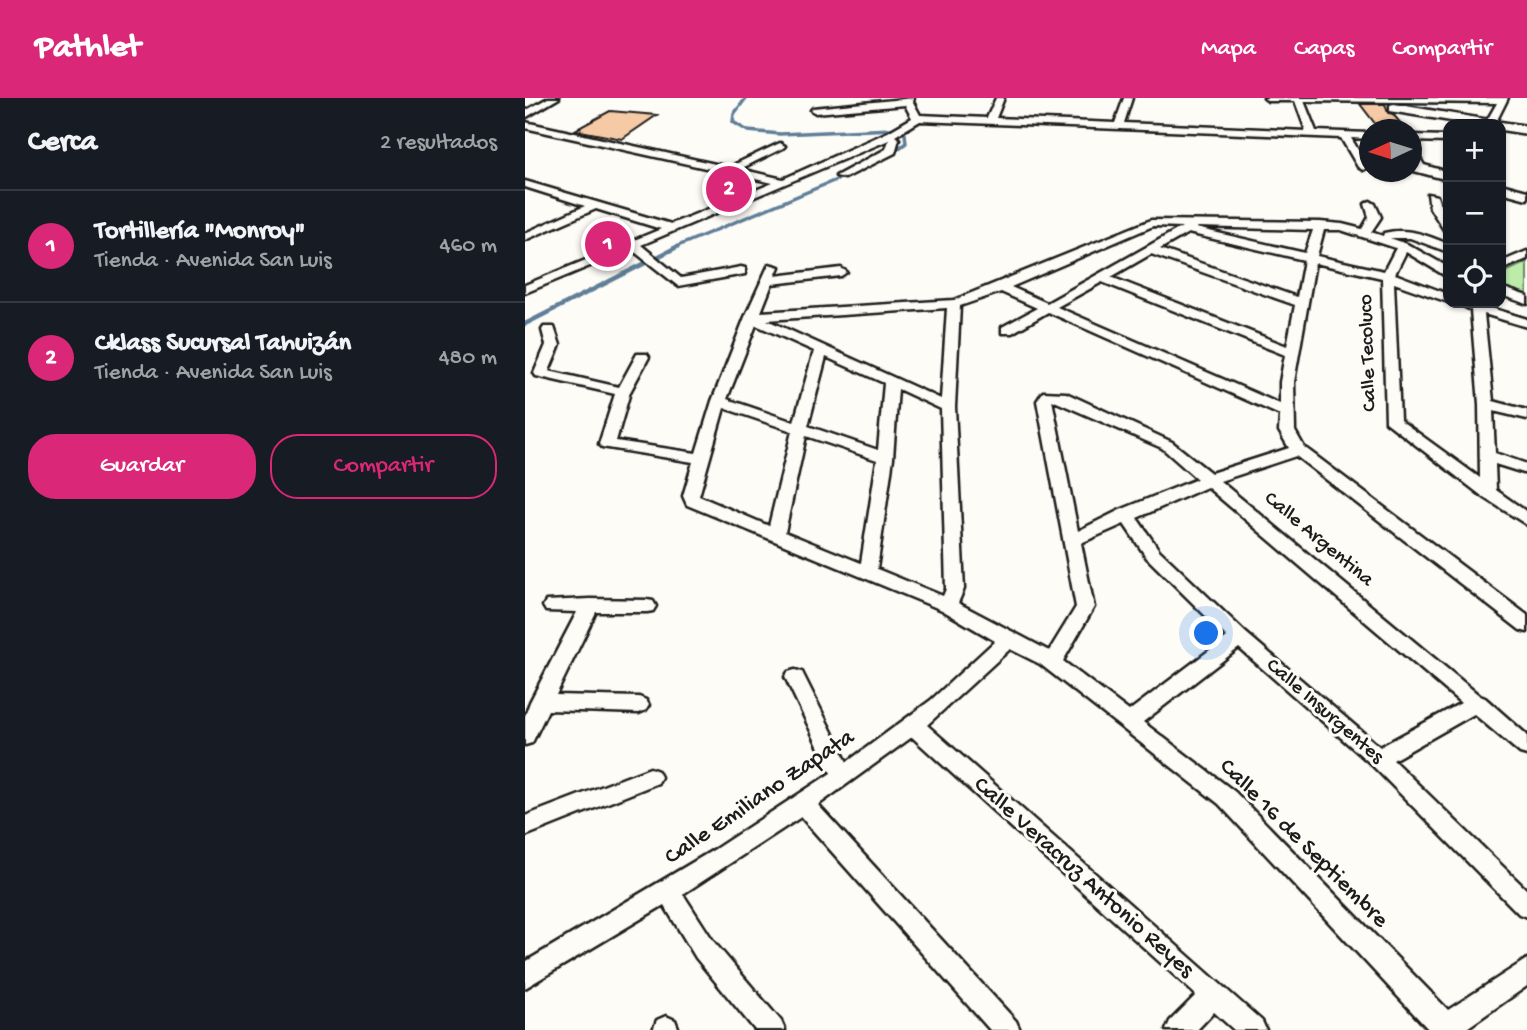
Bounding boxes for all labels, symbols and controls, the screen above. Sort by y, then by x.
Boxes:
text: Pathlet [35,30,141,68]
text: Mapa [1201,35,1256,64]
text: Capas [1294,35,1354,64]
text: Compartir [1392,35,1492,64]
north arrow [1359,119,1422,182]
map controls [1443,119,1506,308]
button: + [1443,119,1506,182]
text: Cerca [28,126,97,161]
text: 2 resultados [380,130,497,157]
pin: 2 [706,163,752,215]
button: − [1443,182,1506,245]
text: Tortillería "Monroy" [95,217,305,248]
pin: 1 [585,218,631,270]
text: 1 [46,233,56,260]
text: 460 m [440,233,497,260]
button: locate [1443,245,1506,308]
text: Tienda · Avenida San Luis [95,248,332,275]
street label: Calle Tecoluco [1354,294,1384,412]
text: Cklass Sucursal Tahuizán [95,329,351,360]
text: 2 [45,345,57,372]
text: 480 m [439,345,497,372]
text: Tienda · Avenida San Luis [95,360,332,387]
button: Guardar [28,434,256,499]
button: Compartir [270,434,497,499]
street label: Calle Argentina [1258,487,1379,594]
your location [1189,616,1223,650]
street label: Calle Insurgentes [1260,654,1389,771]
street label: Calle Emiliano Zapata [660,723,861,872]
street label: Calle 16 de Septiembre [1212,753,1394,935]
street label: Calle Veracruz Antonio Reyes [967,771,1200,986]

